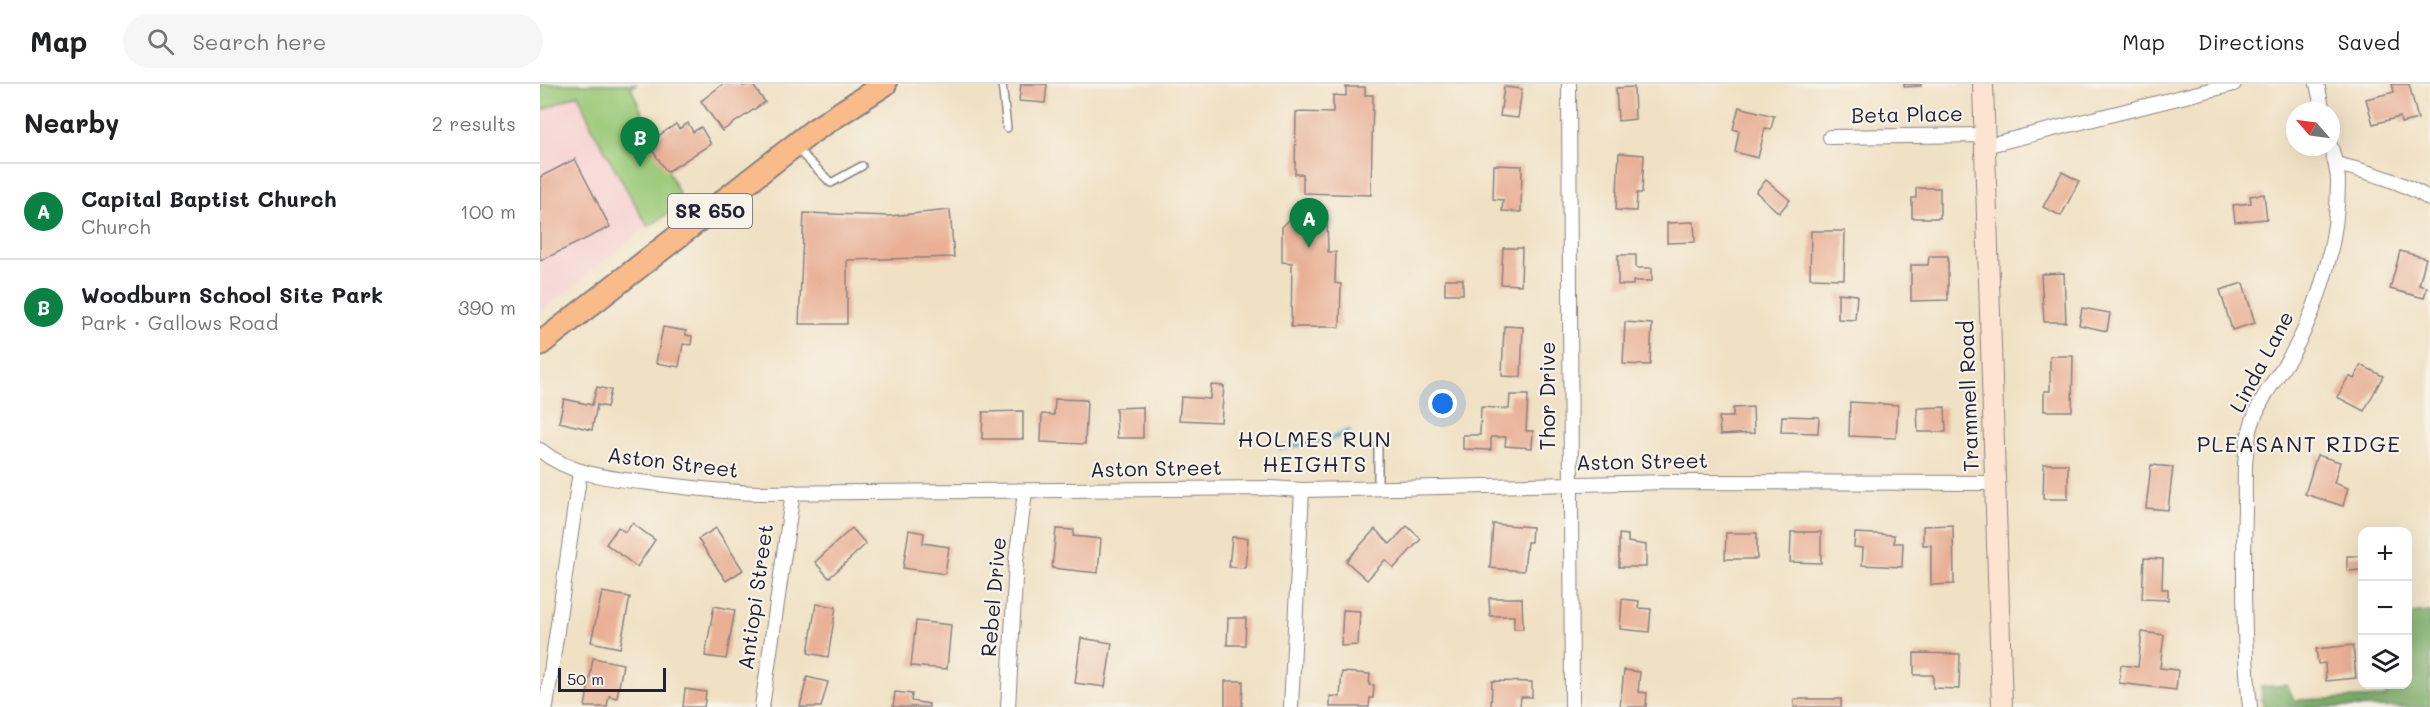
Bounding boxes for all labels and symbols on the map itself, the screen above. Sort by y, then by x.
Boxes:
street label: Beta Place [1851,99,1963,128]
north arrow [2286,102,2340,156]
pin: B [620,118,660,167]
road number: SR 650 [668,194,752,228]
pin: A [1290,198,1328,248]
street label: Linda Lane [2223,306,2299,417]
street label: Trammell Road [1951,320,1984,472]
street label: Thor Drive [1533,342,1560,450]
your location [1428,389,1457,418]
district label: HOLMES RUN HEIGHTS [1238,424,1392,478]
district label: PLEASANT RIDGE [2197,429,2401,458]
street label: Aston Street [606,440,740,483]
street label: Aston Street [1576,446,1708,475]
street label: Aston Street [1090,453,1222,482]
street label: Antiopi Street [731,522,778,672]
street label: Rebel Drive [974,536,1011,658]
scale bar [558,665,666,692]

